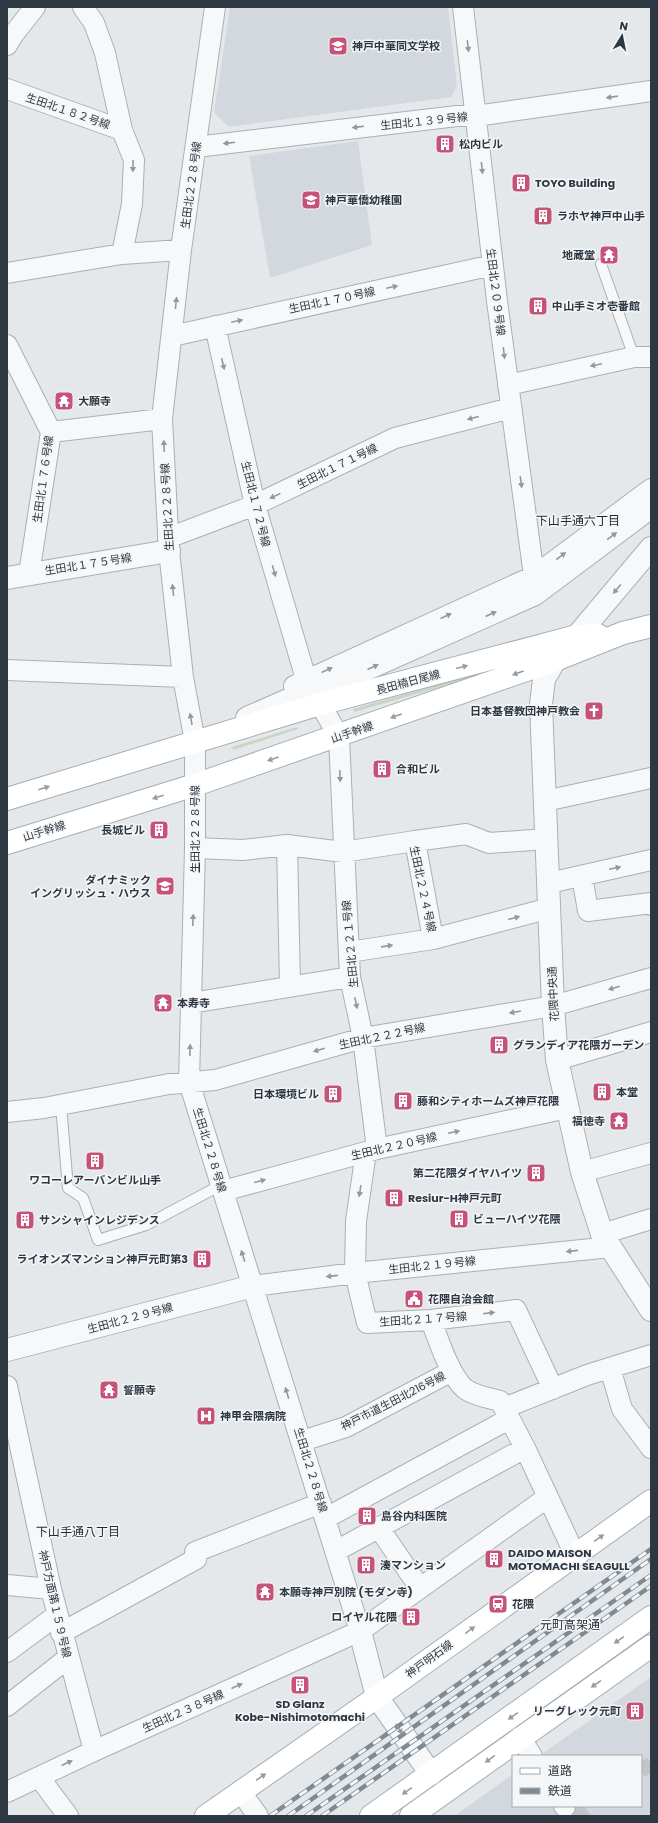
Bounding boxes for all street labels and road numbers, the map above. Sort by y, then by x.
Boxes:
street label: 生田北１８２号線 [24,89,112,133]
street label: 生田北１３９号線 [379,108,469,134]
street label: 生田北２２８号線 [177,140,205,230]
street label: 生田北２０９号線 [483,247,509,337]
street label: 生田北１７０号線 [287,283,377,317]
street label: 生田北１７６号線 [29,434,57,524]
street label: 生田北１７１号線 [294,440,380,492]
street label: 生田北１７２号線 [238,459,274,549]
street label: 生田北２２８号線 [157,463,177,551]
street label: 生田北１７５号線 [43,549,133,579]
street label: 長田楠日尾線 [374,666,442,698]
street label: 山手幹線 [329,717,375,747]
street label: 生田北２２８号線 [187,785,203,873]
street label: 山手幹線 [21,817,67,845]
street label: 生田北２２４号線 [406,844,440,934]
street label: 生田北２２１号線 [338,899,362,989]
street label: 花隈中央通 [544,966,562,1022]
street label: 生田北２２２号線 [337,1019,427,1053]
street label: 生田北２２８号線 [189,1106,231,1194]
street label: 生田北２２０号線 [349,1128,439,1164]
street label: 生田北２１９号線 [387,1252,477,1278]
street label: 生田北２２９号線 [85,1299,175,1337]
street label: 生田北２１７号線 [379,1308,467,1330]
street label: 神戸市道生田北216号線 [338,1368,448,1434]
street label: 生田北２２８号線 [290,1426,332,1514]
street label: 神戸方面第１５９号線 [35,1549,75,1659]
street label: 神戸明石線 [402,1636,456,1682]
street label: 生田北２３８号線 [140,1686,226,1736]

